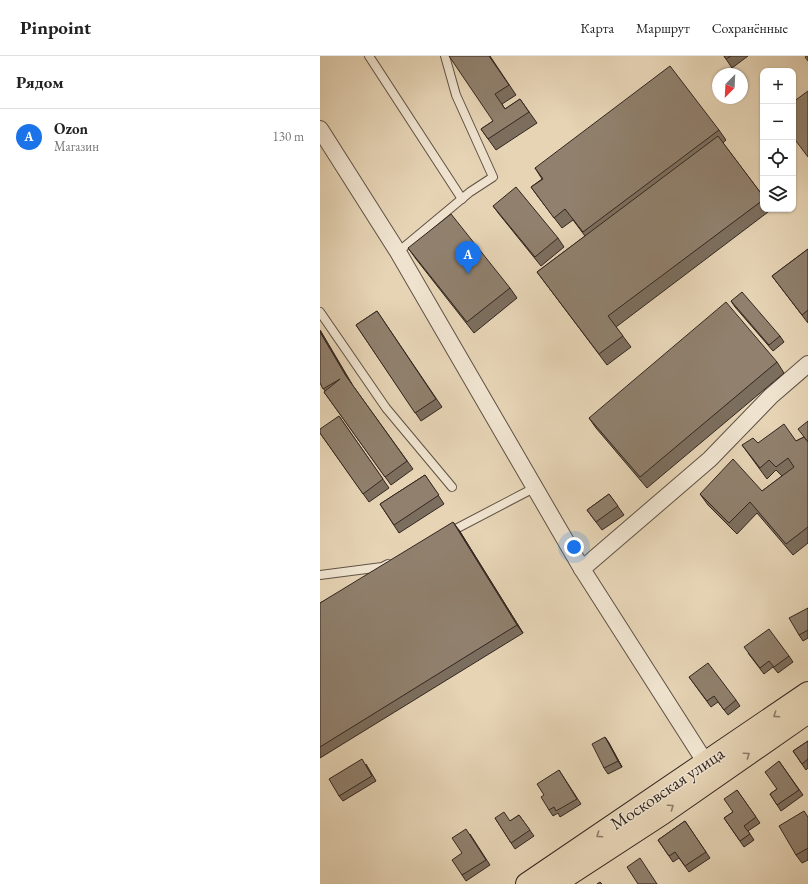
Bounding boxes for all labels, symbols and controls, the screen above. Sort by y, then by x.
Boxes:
text: Pinpoint [20,15,91,40]
text: Карта [581,19,614,37]
text: Маршрут [636,19,690,37]
text: Сохранённые [712,19,788,37]
north arrow [712,68,748,104]
map controls [760,68,796,212]
button: + [760,68,796,104]
text: Рядом [16,71,64,93]
button: − [760,104,796,140]
text: Ozon [54,119,88,138]
text: A [24,128,34,145]
text: 130 m [273,128,304,145]
text: Магазин [54,138,99,155]
button: locate [760,140,796,176]
button: layers [760,176,796,212]
pin: A [455,241,481,274]
your location [564,537,584,557]
one-way arrow [773,710,780,717]
street label: Московская улица [605,741,729,835]
one-way arrow [742,753,749,760]
one-way arrow [667,804,674,812]
one-way arrow [596,830,603,837]

